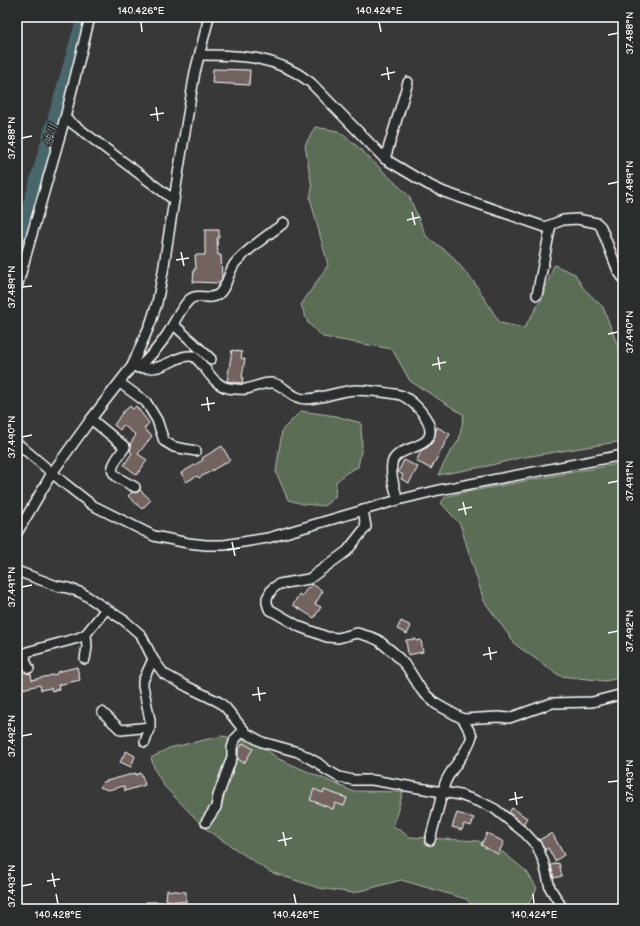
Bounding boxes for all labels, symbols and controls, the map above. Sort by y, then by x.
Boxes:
text: 140.426°E [118,5,165,17]
text: 140.424°E [356,5,403,17]
text: 37.488°N [624,12,636,54]
text: 37.488°N [6,117,18,159]
water label: 仲川 [40,121,62,149]
text: 37.489°N [624,161,636,203]
text: 37.489°N [6,266,18,308]
text: 37.490°N [624,311,636,353]
text: 37.490°N [6,416,18,458]
text: 37.491°N [624,461,636,501]
text: 37.491°N [6,567,18,607]
text: 37.492°N [624,610,636,652]
text: 37.492°N [6,715,18,757]
text: 37.493°N [624,760,636,802]
text: 37.493°N [6,865,18,907]
text: 140.428°E [35,909,82,921]
text: 140.426°E [273,909,320,921]
text: 140.424°E [511,909,558,921]

